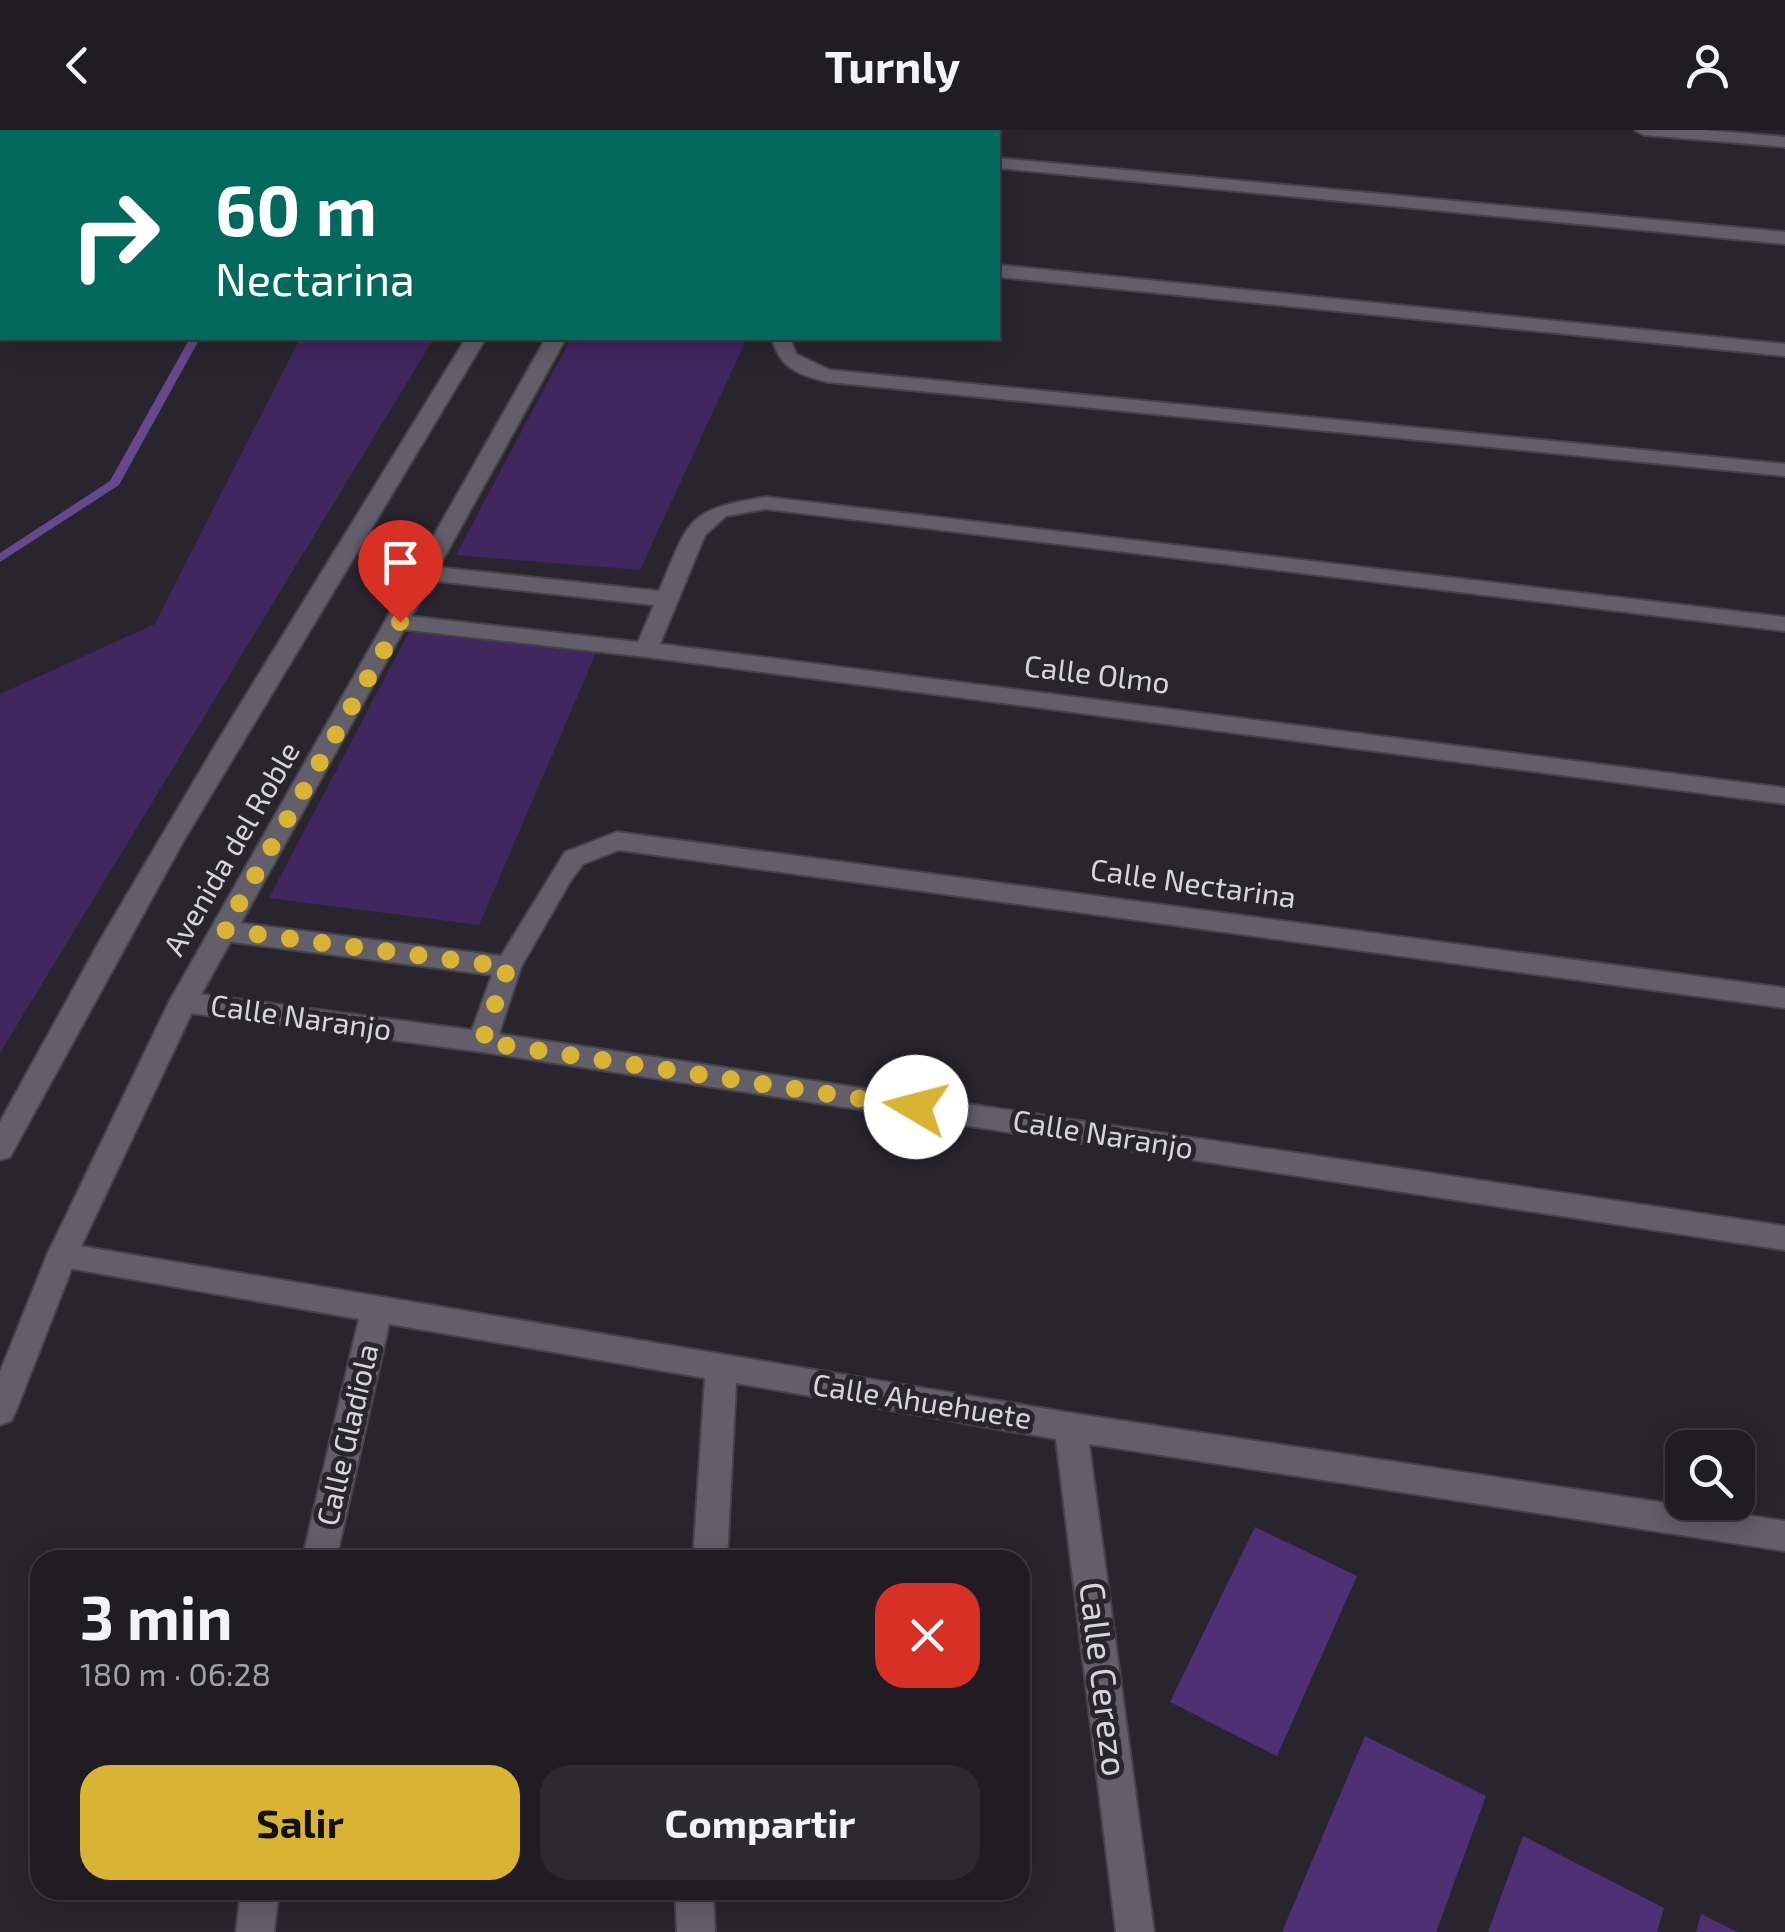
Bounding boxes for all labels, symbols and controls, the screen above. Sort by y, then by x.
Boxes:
icon: back [50,38,105,93]
text: Turnly [825,38,960,92]
icon: person [1680,38,1735,93]
text: 60 m [215,166,377,250]
icon: right [50,170,180,300]
text: Nectarina [215,251,415,305]
pin [358,520,443,623]
icon: arrive [373,535,428,590]
street label: Calle Olmo [1022,646,1172,700]
street label: Avenida del Roble [154,735,306,961]
street label: Calle Nectarina [1088,850,1298,914]
street label: Calle Naranjo [209,986,394,1047]
position arrow [864,1055,968,1159]
street label: Calle Naranjo [1010,1101,1196,1165]
street label: Calle Gladiola [308,1340,384,1529]
street label: Calle Ahuehuete [810,1365,1034,1435]
map controls [1665,1430,1755,1520]
button: search [1665,1430,1755,1520]
street label: Calle Cerezo [1072,1579,1138,1778]
text: 3 min [80,1580,232,1652]
button: close [875,1583,980,1688]
text: 180 m · 06:28 [80,1654,271,1692]
button: Salir [80,1765,520,1880]
button: Compartir [540,1765,980,1880]

